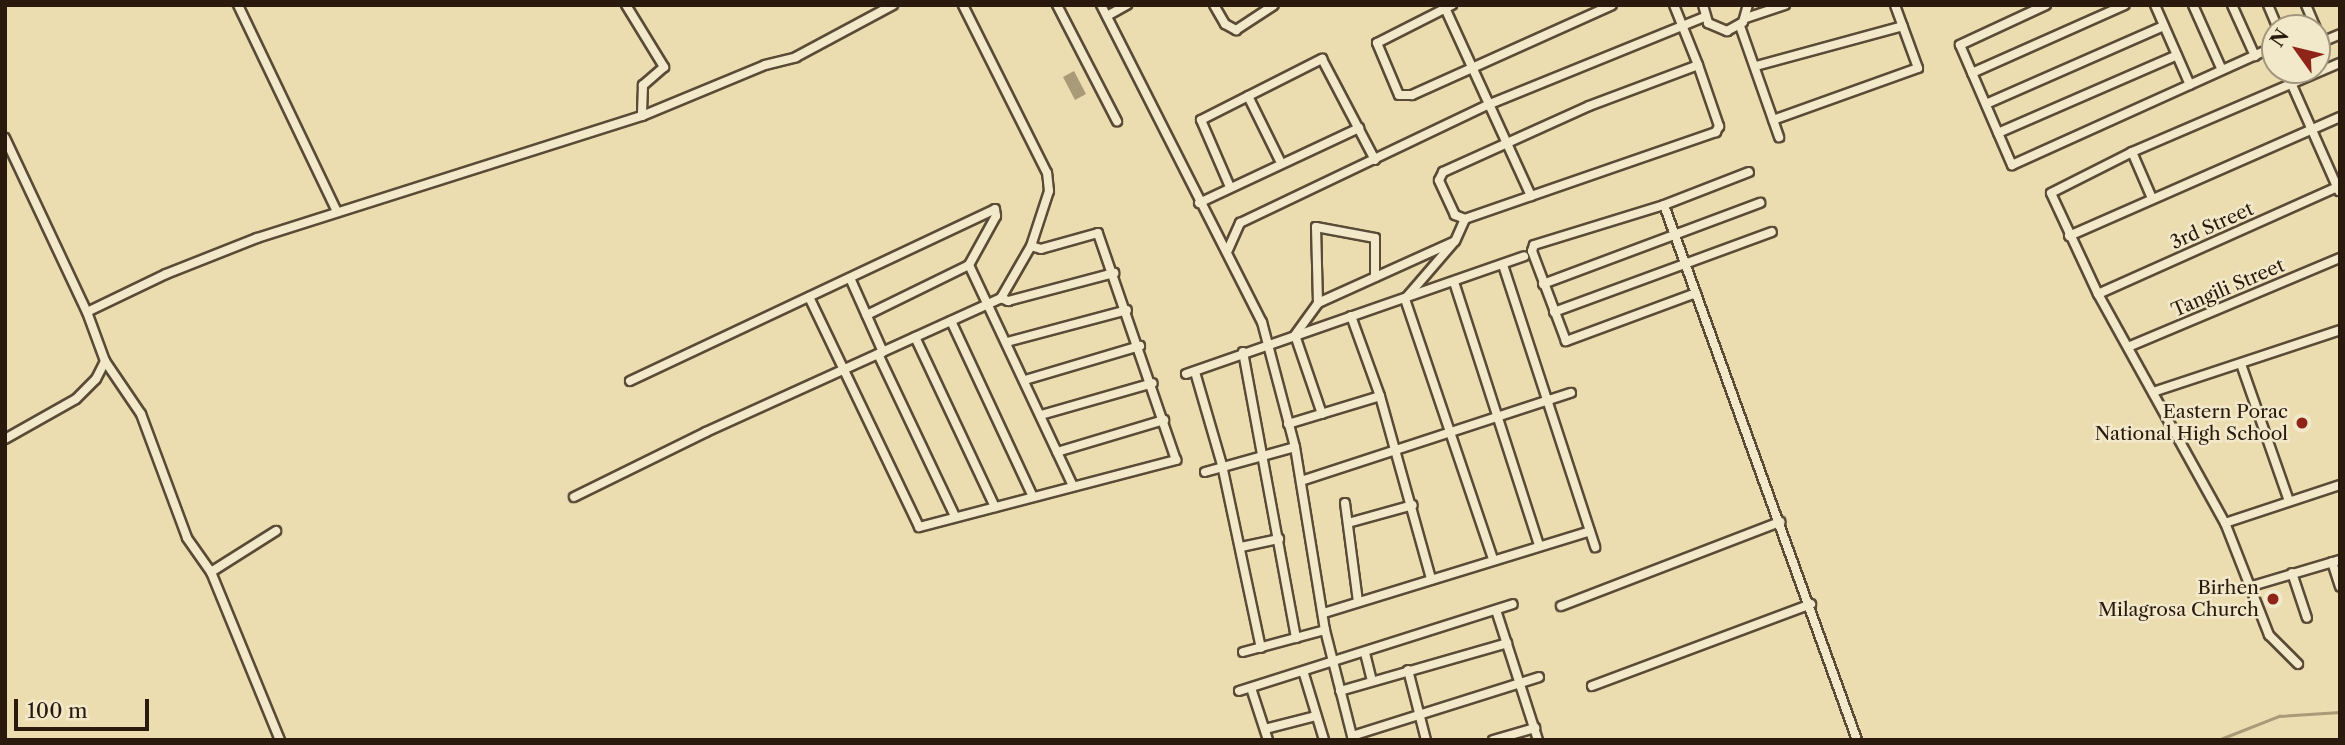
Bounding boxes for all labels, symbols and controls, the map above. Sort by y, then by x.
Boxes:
north arrow [2261,14,2331,84]
text: N [2266,25,2294,51]
street label: 3rd Street [2167,198,2257,254]
street label: Tangili Street [2168,254,2288,322]
place label: Eastern Porac National High School [2095,401,2288,445]
marker: Eastern Porac National High School [2294,415,2310,431]
place label: Birhen Milagrosa Church [2098,577,2259,621]
marker: Birhen Milagrosa Church [2265,591,2281,607]
scale bar [18,686,152,730]
text: 100 m [27,698,88,723]

